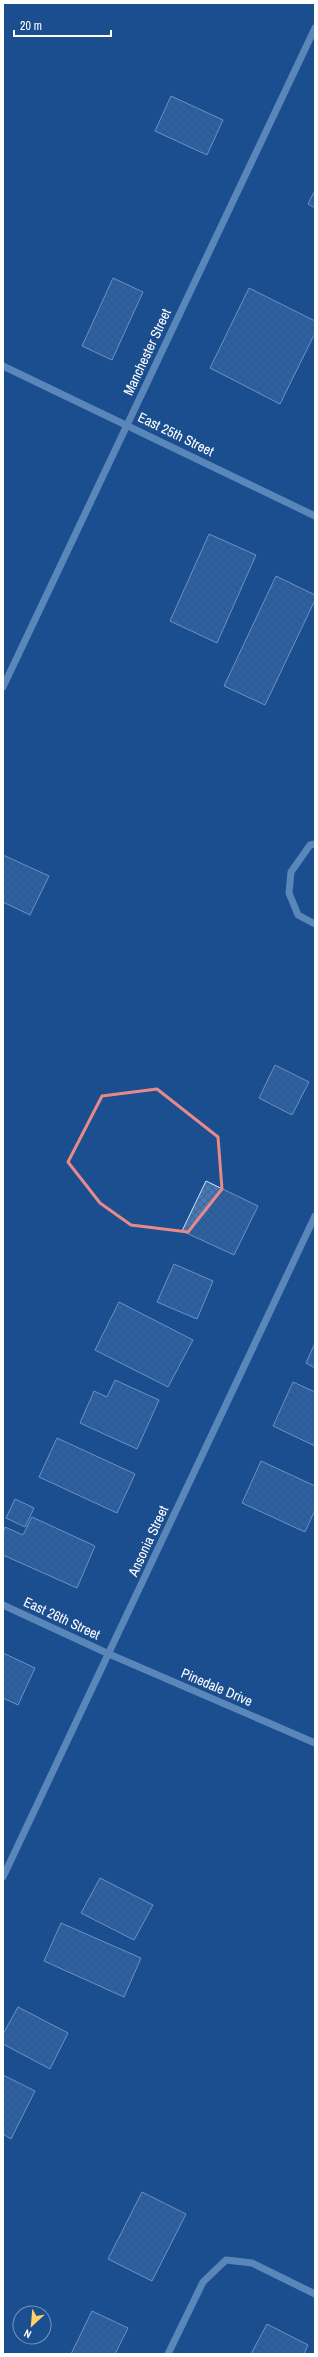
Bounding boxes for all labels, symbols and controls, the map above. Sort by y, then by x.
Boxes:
scale bar [14,12,111,38]
text: 20 m [20,18,42,34]
street label: Manchester Street [119,306,175,398]
street label: East 25th Street [135,408,217,460]
street label: Ansonia Street [123,1503,172,1580]
street label: East 26th Street [21,1592,103,1644]
street label: Pinedale Drive [179,1664,255,1710]
north arrow [12,2305,52,2345]
text: N [22,2326,34,2342]

